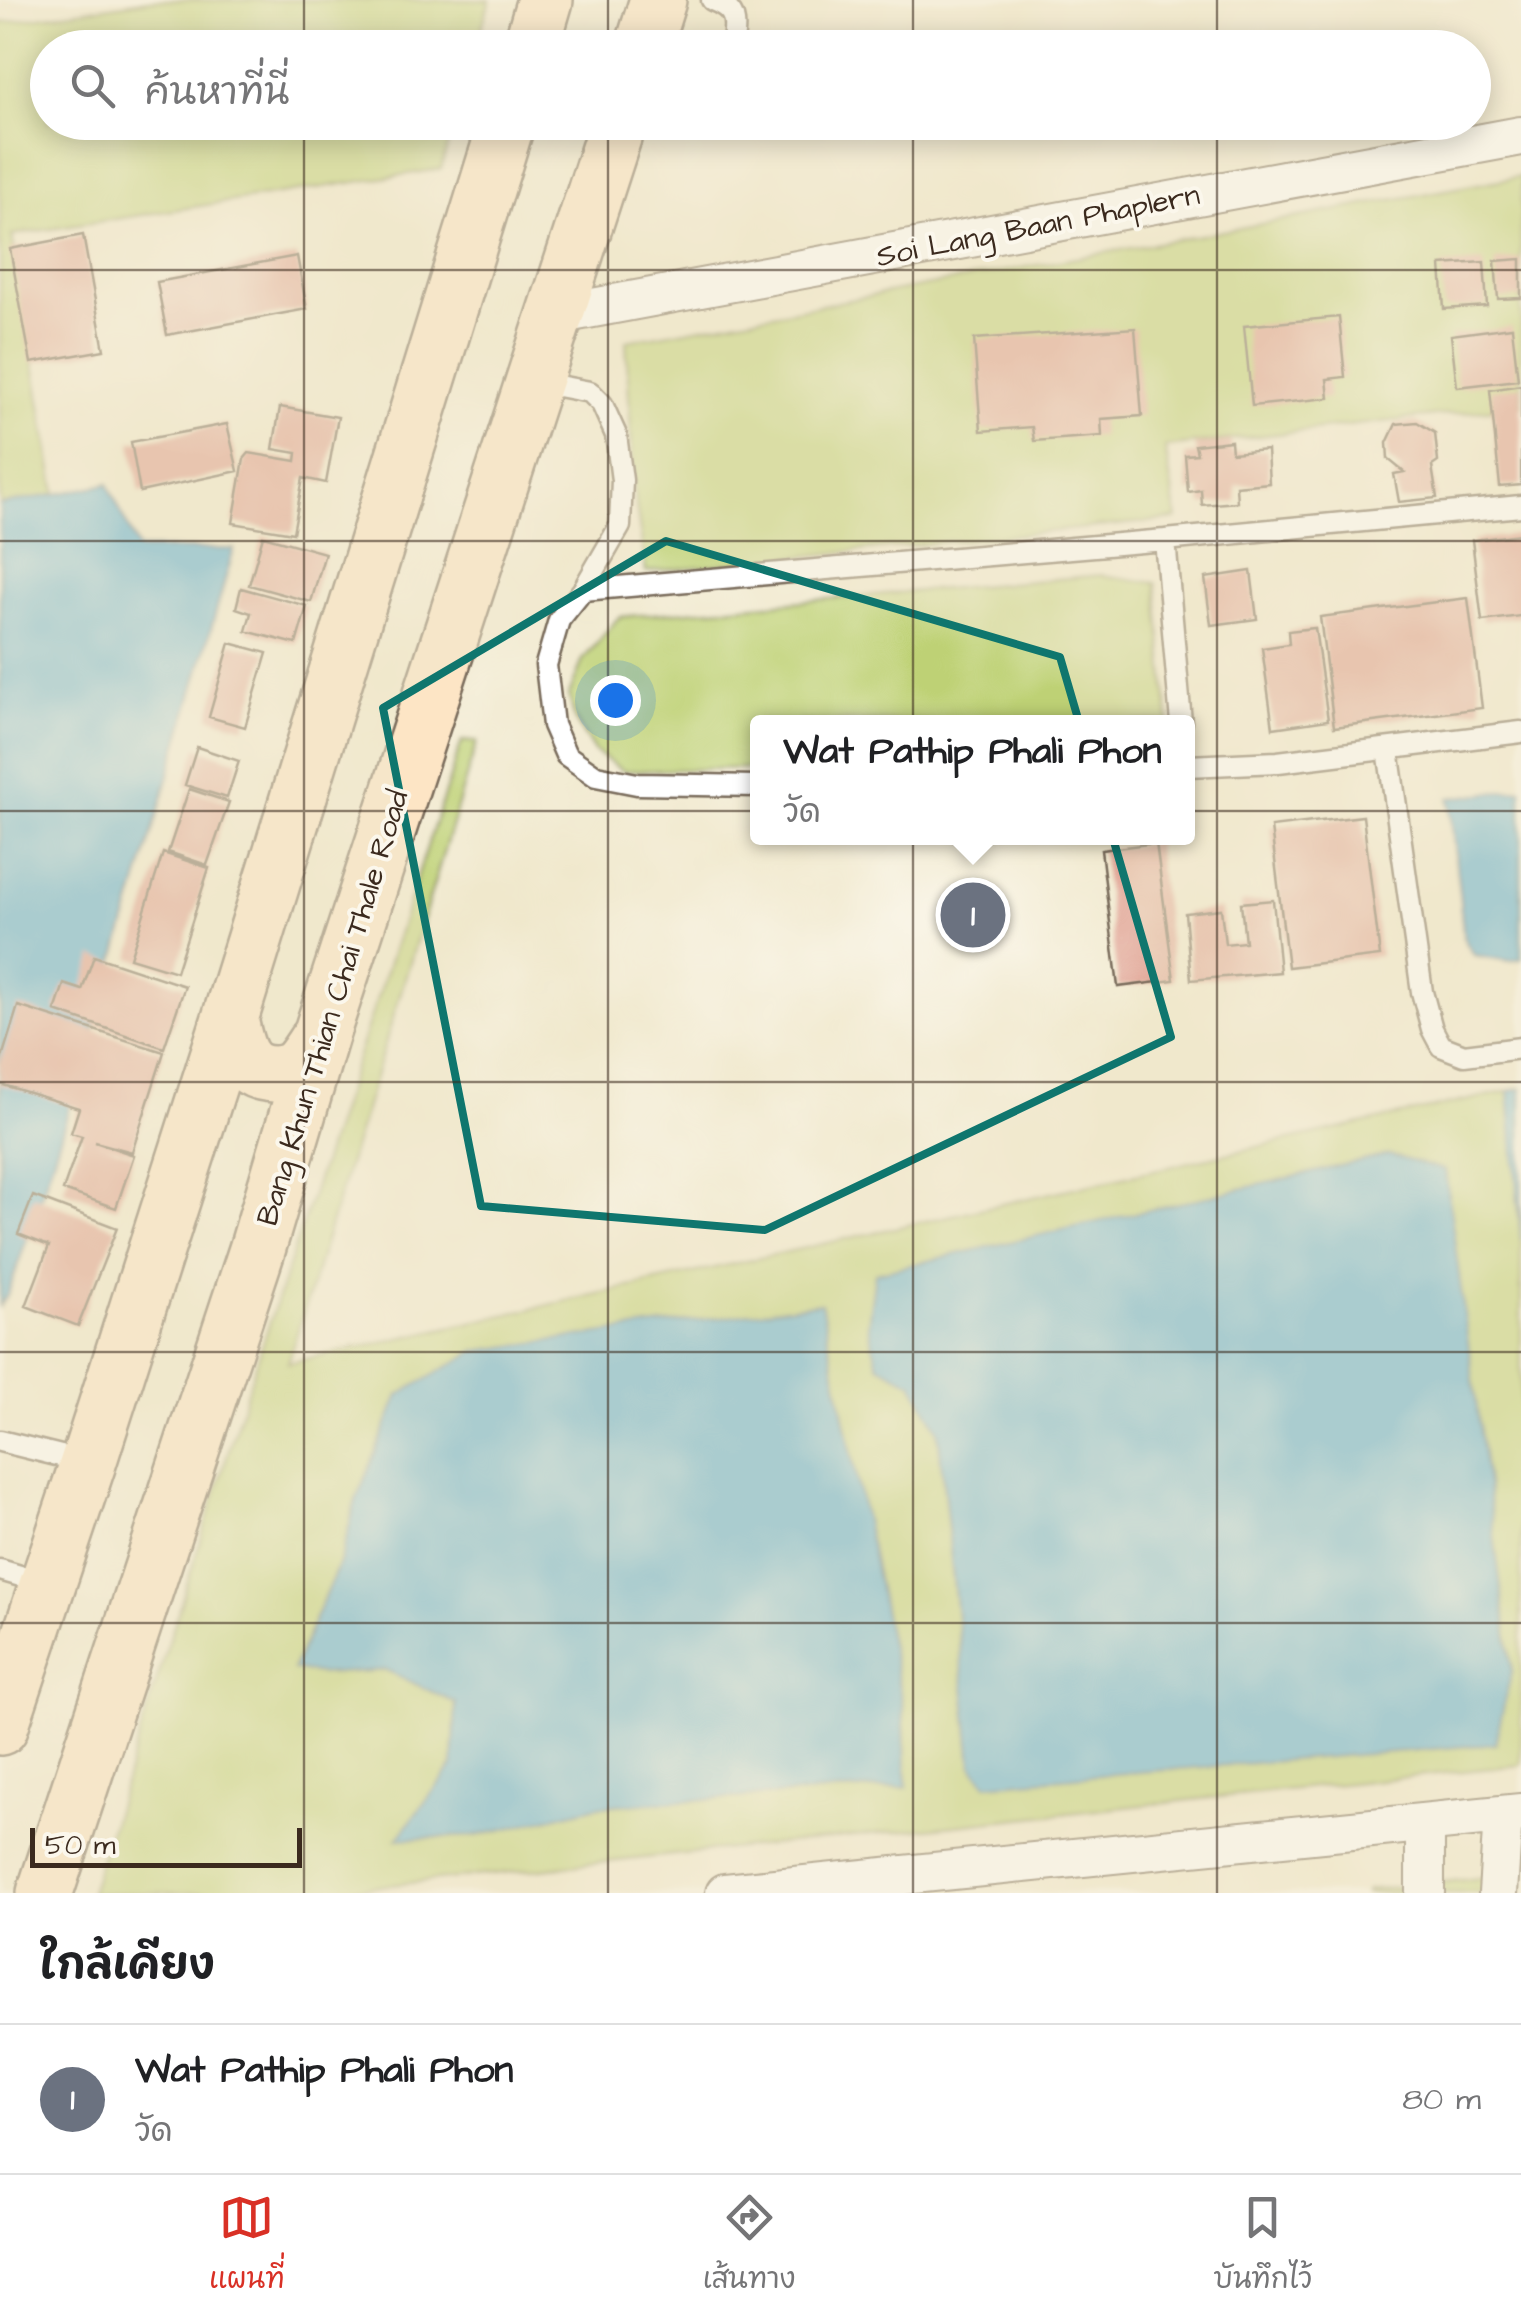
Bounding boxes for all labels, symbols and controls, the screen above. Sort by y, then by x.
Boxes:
search box [30,30,1491,140]
icon: search [65,58,120,113]
text: ค้นหาที่นี่ [145,67,289,119]
street label: Soi Lang Baan Phaplern [873,174,1203,279]
your location [590,675,641,726]
popup [750,715,1195,845]
text: Wat Pathip Phali Phon [783,726,1162,778]
street label: Bang Khun Thian Chai Thale Road [247,785,420,1231]
text: วัด [783,790,821,835]
pin: 1 [940,878,1006,952]
scale bar [30,1823,302,1868]
text: 50 m [45,1826,116,1865]
text: ใกล้เคียง [40,1937,215,1995]
text: Wat Pathip Phali Phon [135,2045,513,2097]
text: 1 [70,2077,75,2122]
text: 80 m [1402,2077,1481,2122]
text: วัด [135,2109,172,2154]
tab: แผนที่ [209,2190,285,2299]
tab: เส้นทาง [703,2190,795,2299]
tab: บันทึกไว้ [1214,2190,1312,2299]

